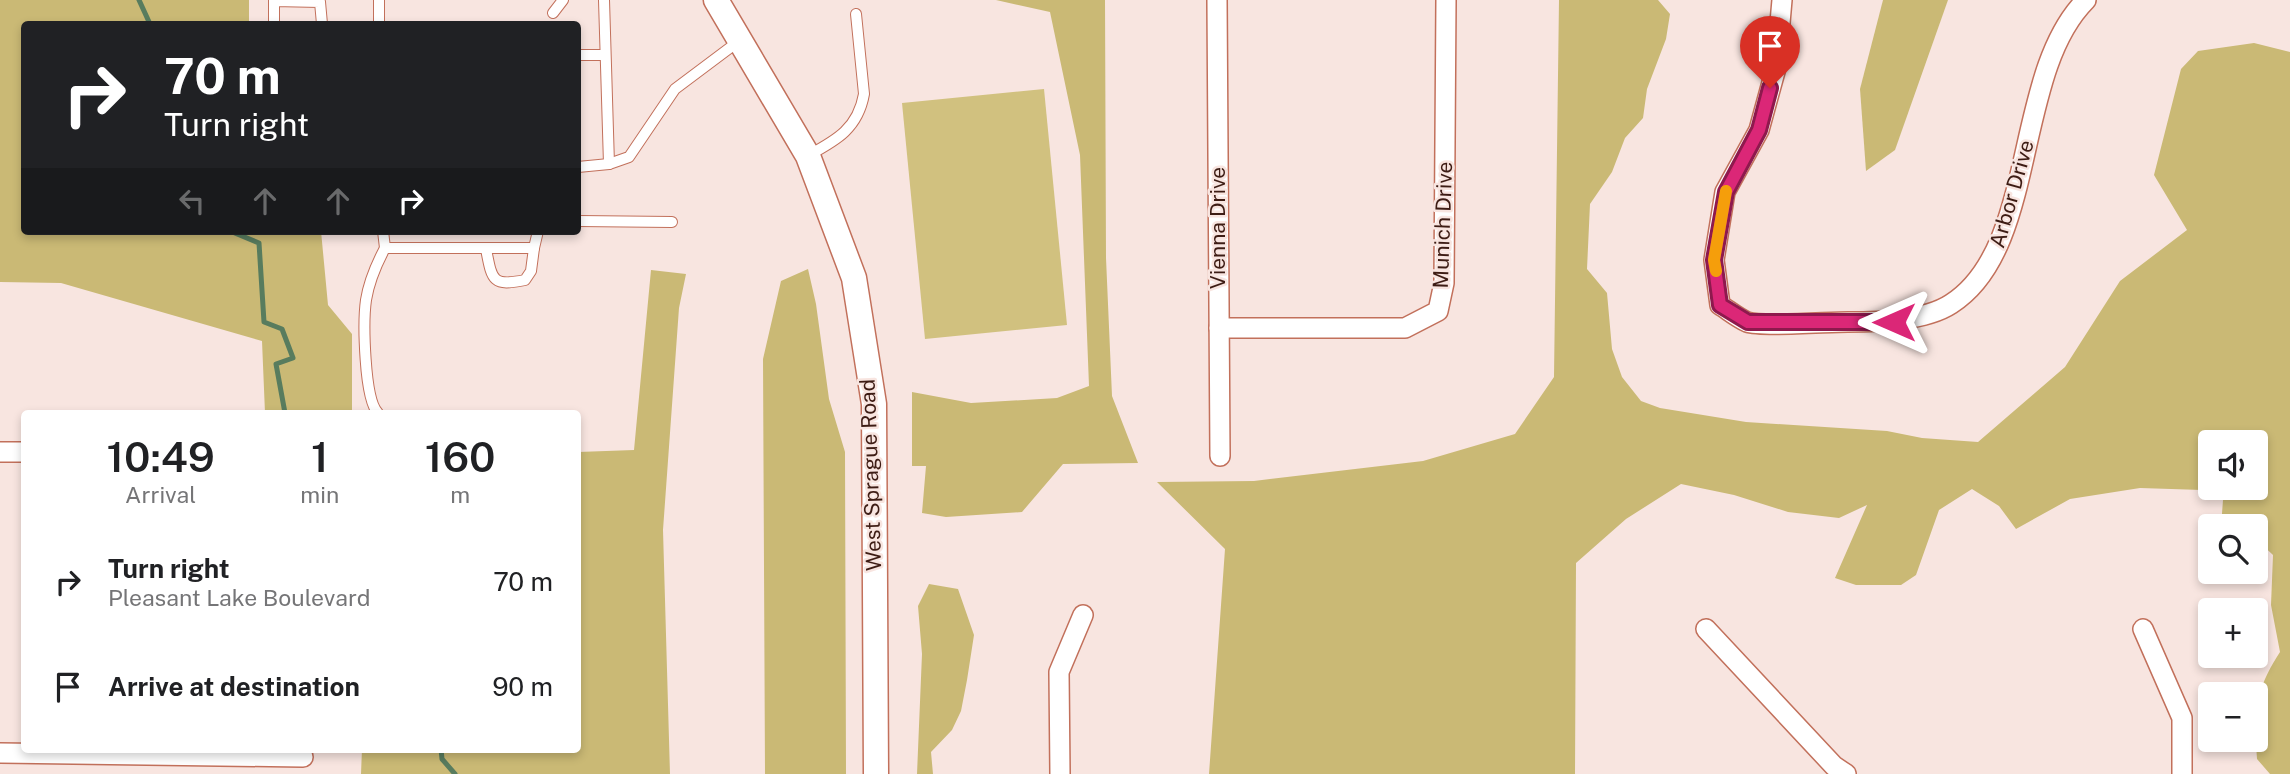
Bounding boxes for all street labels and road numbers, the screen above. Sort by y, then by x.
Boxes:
street label: Arbor Drive [1984,137,2039,251]
street label: Munich Drive [1428,161,1457,289]
street label: Vienna Drive [1205,167,1230,289]
street label: West Sprague Road [855,379,886,571]

